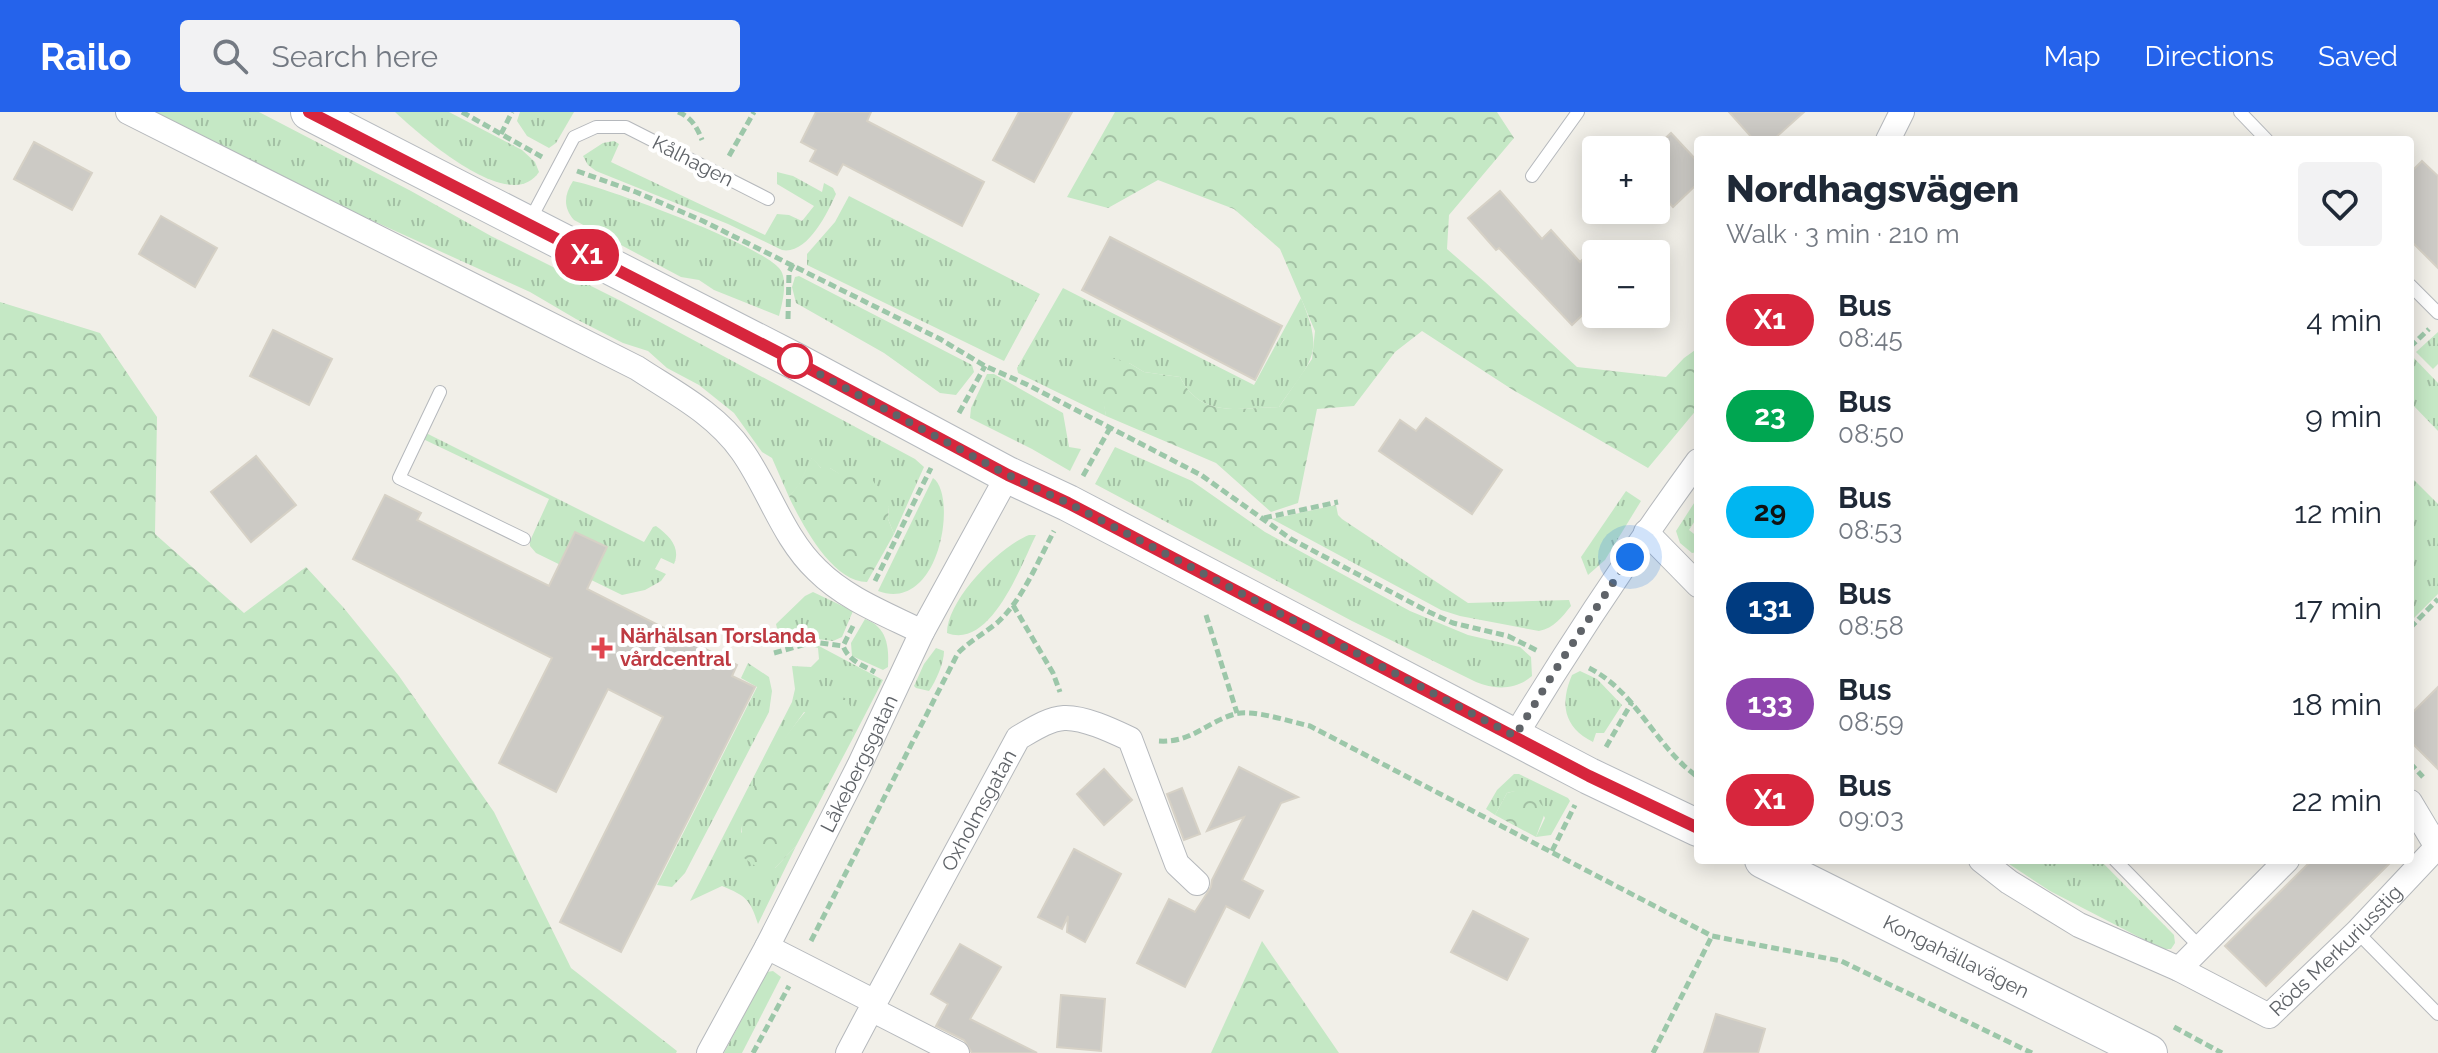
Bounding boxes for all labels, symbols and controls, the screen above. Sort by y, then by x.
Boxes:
search box [180,20,740,92]
text: Railo [40,34,132,79]
icon: search [208,34,252,78]
text: Search here [272,39,438,74]
text: Map [2044,40,2101,73]
text: Directions [2145,40,2274,73]
text: Saved [2318,40,2398,73]
street label: Kålhagen [649,130,737,192]
map controls [1582,136,1670,328]
button: + [1582,136,1670,224]
button: heart [2298,162,2382,246]
text: Nordhagsvägen [1726,166,2019,211]
text: Walk · 3 min · 210 m [1726,219,1960,249]
line badge: X1 [551,229,623,281]
text: X1 [571,238,603,271]
button: − [1582,240,1670,328]
text: Bus [1838,288,1892,323]
text: X1 [1754,303,1786,336]
text: 4 min [2306,303,2382,338]
text: 08:45 [1838,323,1903,353]
unlabelled marker [778,344,812,378]
text: Bus [1838,384,1892,419]
text: 23 [1754,399,1786,432]
text: 9 min [2305,399,2382,434]
text: 08:50 [1838,419,1904,449]
text: Bus [1838,480,1892,515]
text: 29 [1754,495,1786,528]
text: 12 min [2294,495,2382,530]
text: 08:53 [1838,515,1902,545]
your location [1610,537,1650,577]
text: Bus [1838,576,1892,611]
text: 131 [1748,591,1792,624]
text: 17 min [2294,591,2382,626]
text: 08:58 [1838,611,1904,641]
place label: Närhälsan Torslanda vårdcentral [620,624,816,671]
marker: Närhälsan Torslanda vårdcentral [591,637,613,659]
text: Bus [1838,672,1892,707]
text: 133 [1747,687,1793,720]
text: 18 min [2292,687,2382,722]
street label: Låkebergsgatan [815,691,903,836]
text: 08:59 [1838,707,1904,737]
street label: Oxholmsgatan [936,745,1021,875]
text: Bus [1838,768,1892,803]
text: X1 [1754,783,1786,816]
text: 22 min [2291,783,2382,818]
text: 09:03 [1838,803,1904,833]
street label: Röds Merkuriusstig [2264,880,2407,1021]
street label: Kongahällavägen [1879,910,2033,1003]

